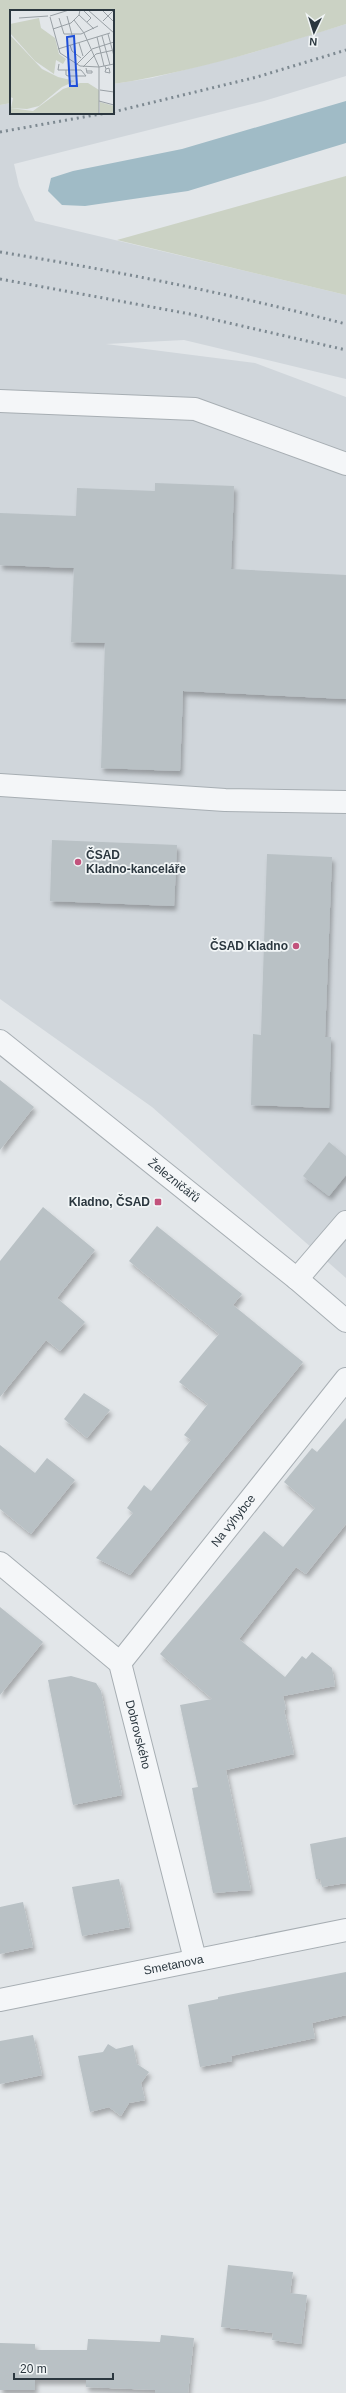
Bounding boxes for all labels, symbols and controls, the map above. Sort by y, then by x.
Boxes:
inset map [10,10,114,114]
north arrow [294,12,334,52]
text: N [309,36,318,48]
place label: ČSAD Kladno-kanceláře [86,847,186,876]
marker: ČSAD Kladno-kanceláře [73,857,83,867]
place label: ČSAD Kladno [210,938,288,953]
marker: ČSAD Kladno [291,941,301,951]
street label: Železničářů [145,1155,203,1205]
place label: Kladno, ČSAD [69,1194,150,1209]
marker: Kladno, ČSAD [153,1197,163,1207]
street label: Na výhybce [208,1491,259,1550]
street label: Dobrovského [123,1699,154,1771]
street label: Smetanova [142,1952,205,1978]
scale bar [14,2355,113,2381]
text: 20 m [20,2362,47,2376]

